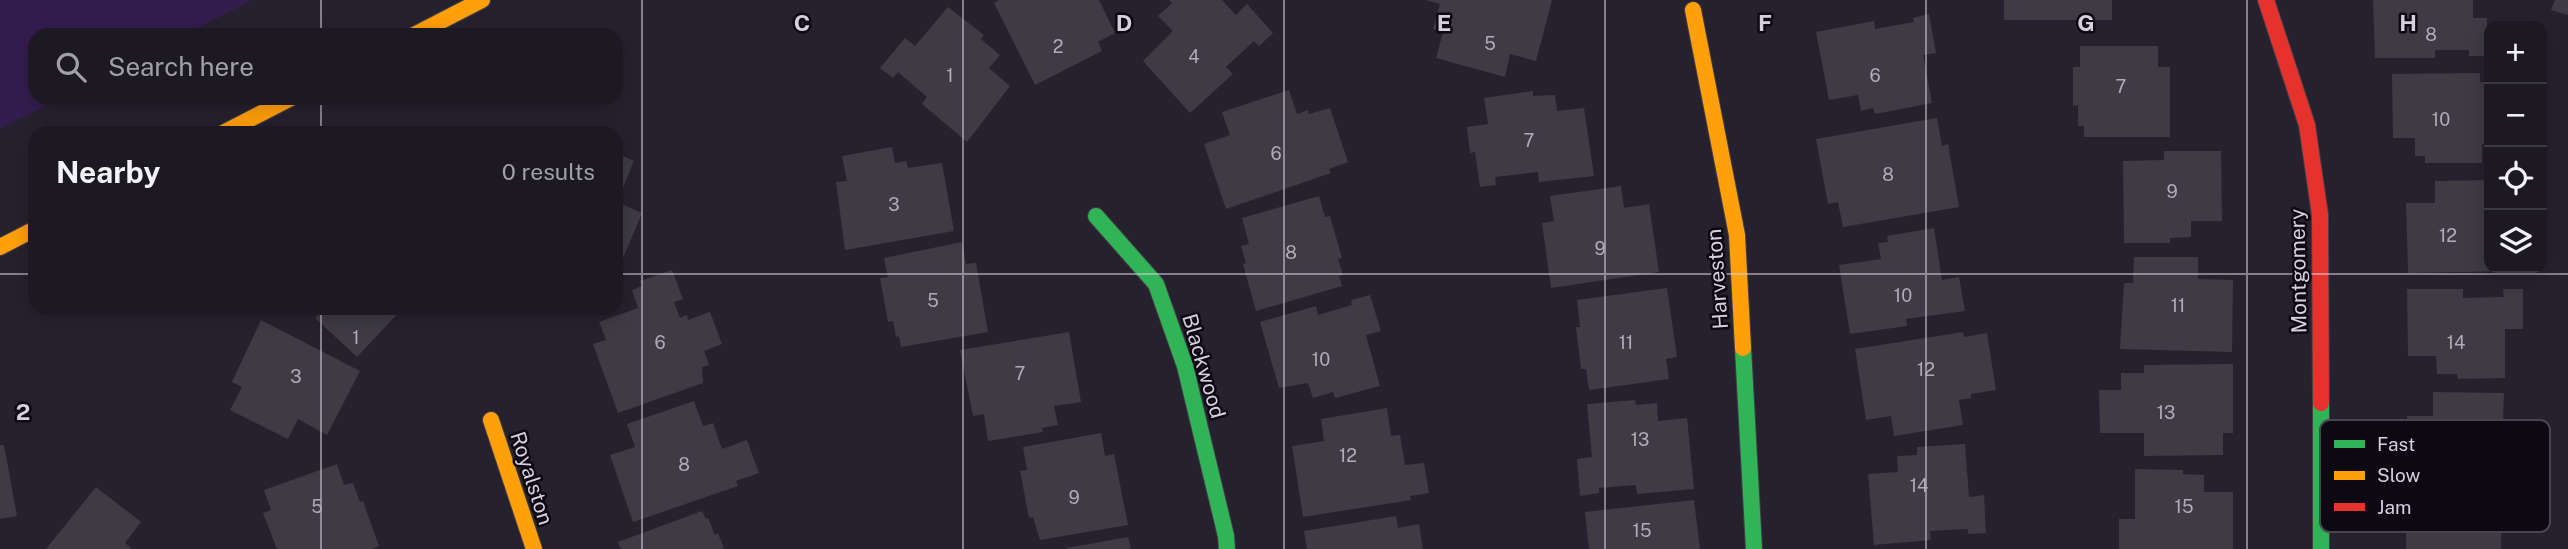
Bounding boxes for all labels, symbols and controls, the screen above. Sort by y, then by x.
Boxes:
text: C [794,9,810,36]
text: D [1116,9,1132,36]
text: E [1437,9,1451,36]
text: F [1758,9,1772,36]
text: G [2077,9,2095,36]
text: H [2399,9,2417,36]
map controls [2484,21,2547,273]
button: + [2484,21,2547,84]
house number: 8 [2425,24,2437,45]
search box [28,28,623,105]
house number: 5 [1484,33,1496,54]
house number: 2 [1053,36,1063,57]
house number: 4 [1188,46,1200,67]
icon: search [52,48,90,86]
text: Search here [108,51,254,82]
house number: 1 [946,65,954,86]
house number: 6 [1869,65,1881,86]
house number: 7 [2116,76,2126,97]
button: − [2484,84,2547,147]
house number: 10 [2432,109,2450,130]
house number: 7 [1524,130,1534,151]
house number: 6 [1270,143,1282,164]
button: locate [2484,147,2547,210]
text: Nearby [56,154,160,190]
text: 0 results [502,158,595,185]
house number: 8 [1882,164,1894,185]
house number: 9 [2166,181,2178,202]
house number: 3 [888,194,900,215]
street label: Montgomery [2284,208,2312,334]
button: layers [2484,210,2547,273]
house number: 12 [2439,225,2457,246]
street label: Harveston [1701,228,1733,330]
house number: 9 [1594,238,1606,259]
house number: 8 [1285,242,1297,263]
house number: 10 [1894,285,1912,306]
house number: 5 [927,290,939,311]
house number: 11 [2171,295,2185,316]
street label: Blackwood [1177,311,1231,421]
house number: 1 [352,327,360,348]
house number: 6 [654,332,666,353]
house number: 11 [1619,332,1633,353]
house number: 14 [2447,332,2465,353]
house number: 10 [1312,349,1330,370]
house number: 12 [1917,359,1935,380]
house number: 7 [1015,363,1025,384]
house number: 3 [290,366,302,387]
text: 2 [16,398,30,425]
house number: 13 [2157,402,2175,423]
legend [2320,420,2550,532]
street label: Royalston [505,428,559,528]
house number: 13 [1631,429,1649,450]
text: Fast [2377,433,2415,455]
house number: 12 [1339,445,1357,466]
house number: 8 [678,454,690,475]
text: Slow [2377,464,2421,486]
house number: 14 [1910,475,1928,496]
house number: 9 [1068,487,1080,508]
house number: 5 [311,496,323,517]
house number: 15 [2175,496,2193,517]
text: Jam [2377,496,2411,518]
house number: 15 [1633,520,1651,541]

